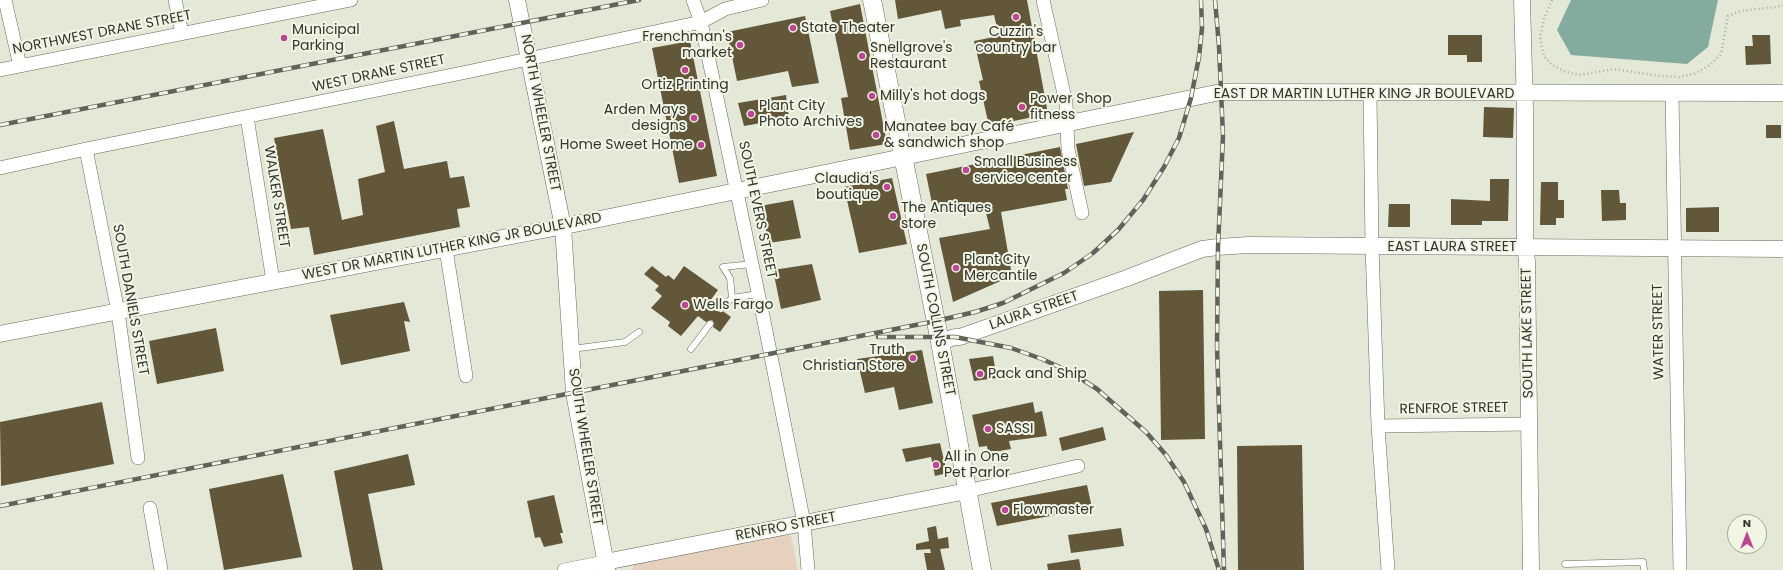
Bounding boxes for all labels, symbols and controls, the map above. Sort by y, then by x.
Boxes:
street label: NORTHWEST DRANE STREET [11,7,193,59]
marker: Cuzzin's country bar [1011,12,1021,22]
place label: State Theater [801,20,895,36]
place label: Municipal Parking [292,22,360,54]
marker: State Theater [788,23,798,33]
place label: Cuzzin's country bar [975,24,1057,56]
place label: Frenchman's market [642,29,732,62]
marker: Municipal Parking [279,33,289,43]
street label: NORTH WHEELER STREET [517,33,563,193]
marker: Frenchman's market [735,40,745,50]
place label: Snellgrove's Restaurant [870,40,952,72]
marker: Snellgrove's Restaurant [857,51,867,61]
street label: WEST DRANE STREET [311,52,447,96]
marker: Ortiz Printing [680,65,690,75]
place label: Ortiz Printing [641,77,729,93]
street label: EAST DR MARTIN LUTHER KING JR BOULEVARD [1214,86,1514,102]
place label: Milly's hot dogs [880,88,985,104]
marker: Milly's hot dogs [867,91,877,101]
place label: Power Shop fitness [1030,91,1112,124]
place label: Plant City Photo Archives [759,98,862,130]
place label: Arden Mays designs [604,102,686,134]
marker: Power Shop fitness [1017,102,1027,112]
marker: Plant City Photo Archives [746,109,756,119]
marker: Arden Mays designs [689,113,699,123]
place label: Manatee bay Café & sandwich shop [884,119,1014,152]
marker: Manatee bay Café & sandwich shop [871,130,881,140]
place label: Home Sweet Home [560,137,693,153]
marker: Home Sweet Home [696,140,706,150]
street label: SOUTH EVERS STREET [734,140,780,280]
street label: WALKER STREET [260,145,292,249]
place label: Small Business service center [974,154,1077,186]
marker: Small Business service center [961,165,971,175]
place label: Claudia's boutique [814,171,879,204]
marker: Claudia's boutique [882,182,892,192]
place label: The Antiques store [901,200,991,232]
street label: WEST DR MARTIN LUTHER KING JR BOULEVARD [301,210,603,284]
marker: The Antiques store [888,211,898,221]
street label: SOUTH DANIELS STREET [108,223,152,377]
street label: EAST LAURA STREET [1387,239,1517,255]
street label: SOUTH COLLINS STREET [912,242,958,398]
place label: Plant City Mercantile [964,252,1038,284]
marker: Plant City Mercantile [951,263,961,273]
street label: SOUTH LAKE STREET [1518,268,1538,398]
street label: WATER STREET [1650,284,1668,380]
street label: LAURA STREET [987,288,1081,334]
place label: Wells Fargo [693,297,773,313]
marker: Wells Fargo [680,300,690,310]
place label: Truth Christian Store [802,342,905,374]
marker: Truth Christian Store [908,353,918,363]
place label: Pack and Ship [988,366,1087,382]
street label: SOUTH WHEELER STREET [564,367,606,527]
marker: Pack and Ship [975,369,985,379]
street label: RENFROE STREET [1399,400,1509,418]
place label: SASSI [996,421,1034,437]
marker: SASSI [983,424,993,434]
place label: All in One Pet Parlor [944,449,1010,482]
marker: All in One Pet Parlor [931,460,941,470]
place label: Flowmaster [1013,502,1094,518]
marker: Flowmaster [1000,505,1010,515]
street label: RENFRO STREET [734,509,838,545]
north arrow [1727,514,1767,554]
text: N [1743,515,1751,531]

